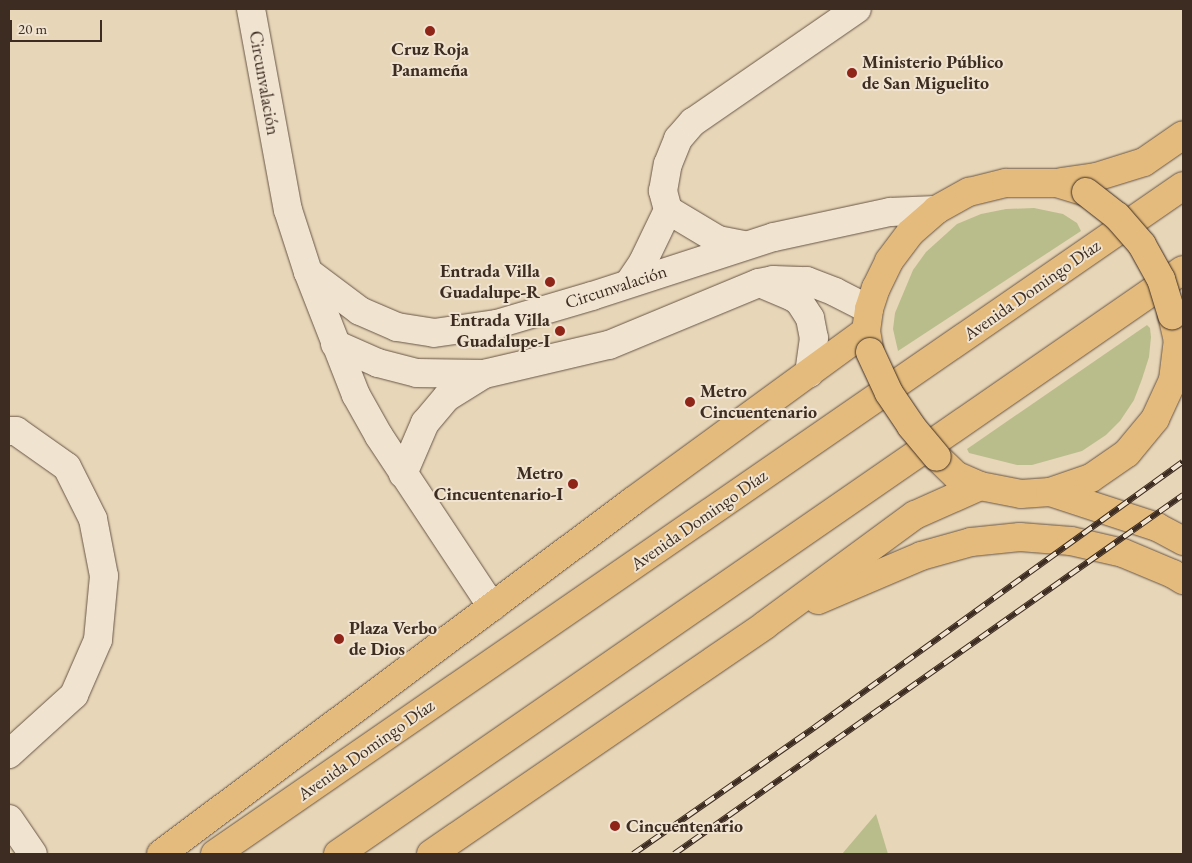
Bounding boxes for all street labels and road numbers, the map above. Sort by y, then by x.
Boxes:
street label: Circunvalación [244,29,284,137]
street label: Avenida Domingo Díaz [960,235,1104,345]
street label: Circunvalación [562,260,670,314]
street label: Avenida Domingo Díaz [627,465,771,575]
street label: Avenida Domingo Díaz [294,695,438,805]

